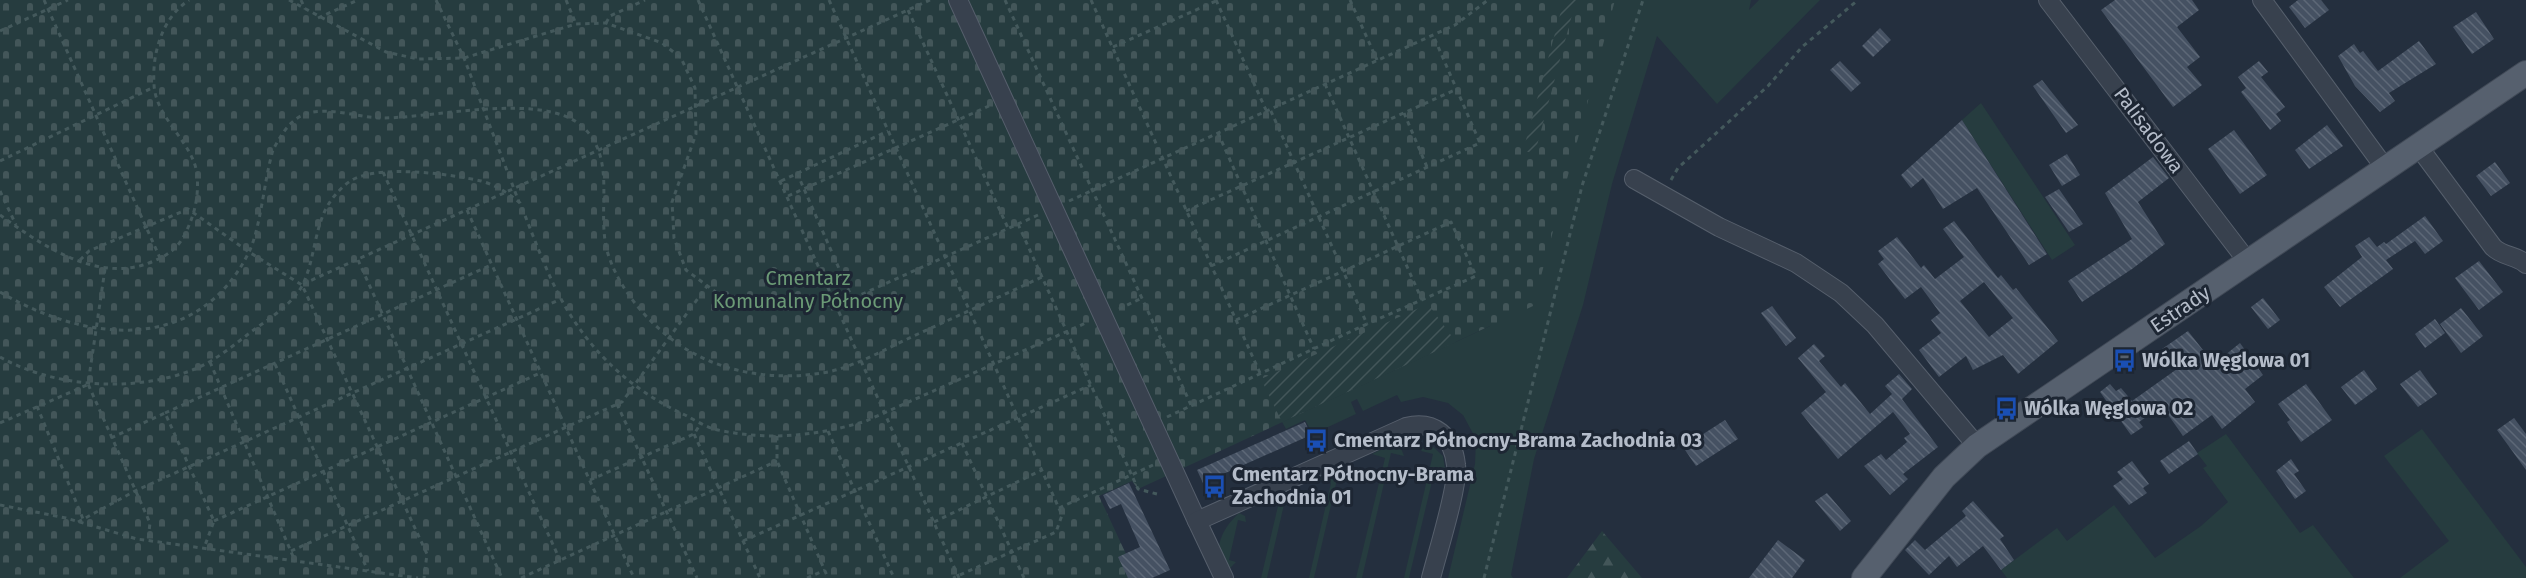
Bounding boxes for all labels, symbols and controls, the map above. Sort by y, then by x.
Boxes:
street label: Palisadowa [2109,82,2189,178]
park label: Cmentarz Komunalny Północny [713,266,903,313]
street label: Estrady [2146,280,2215,338]
bus stop icon: Wólka Węglowa 01 [2111,347,2137,373]
place label: Wólka Węglowa 01 [2142,348,2310,372]
bus stop icon: Wólka Węglowa 02 [1993,395,2019,421]
place label: Wólka Węglowa 02 [2024,396,2193,420]
bus stop icon: Cmentarz Północny-Brama Zachodnia 03 [1303,427,1329,453]
place label: Cmentarz Północny-Brama Zachodnia 03 [1334,428,1702,452]
place label: Cmentarz Północny-Brama Zachodnia 01 [1232,462,1474,509]
bus stop icon: Cmentarz Północny-Brama Zachodnia 01 [1201,473,1227,499]

